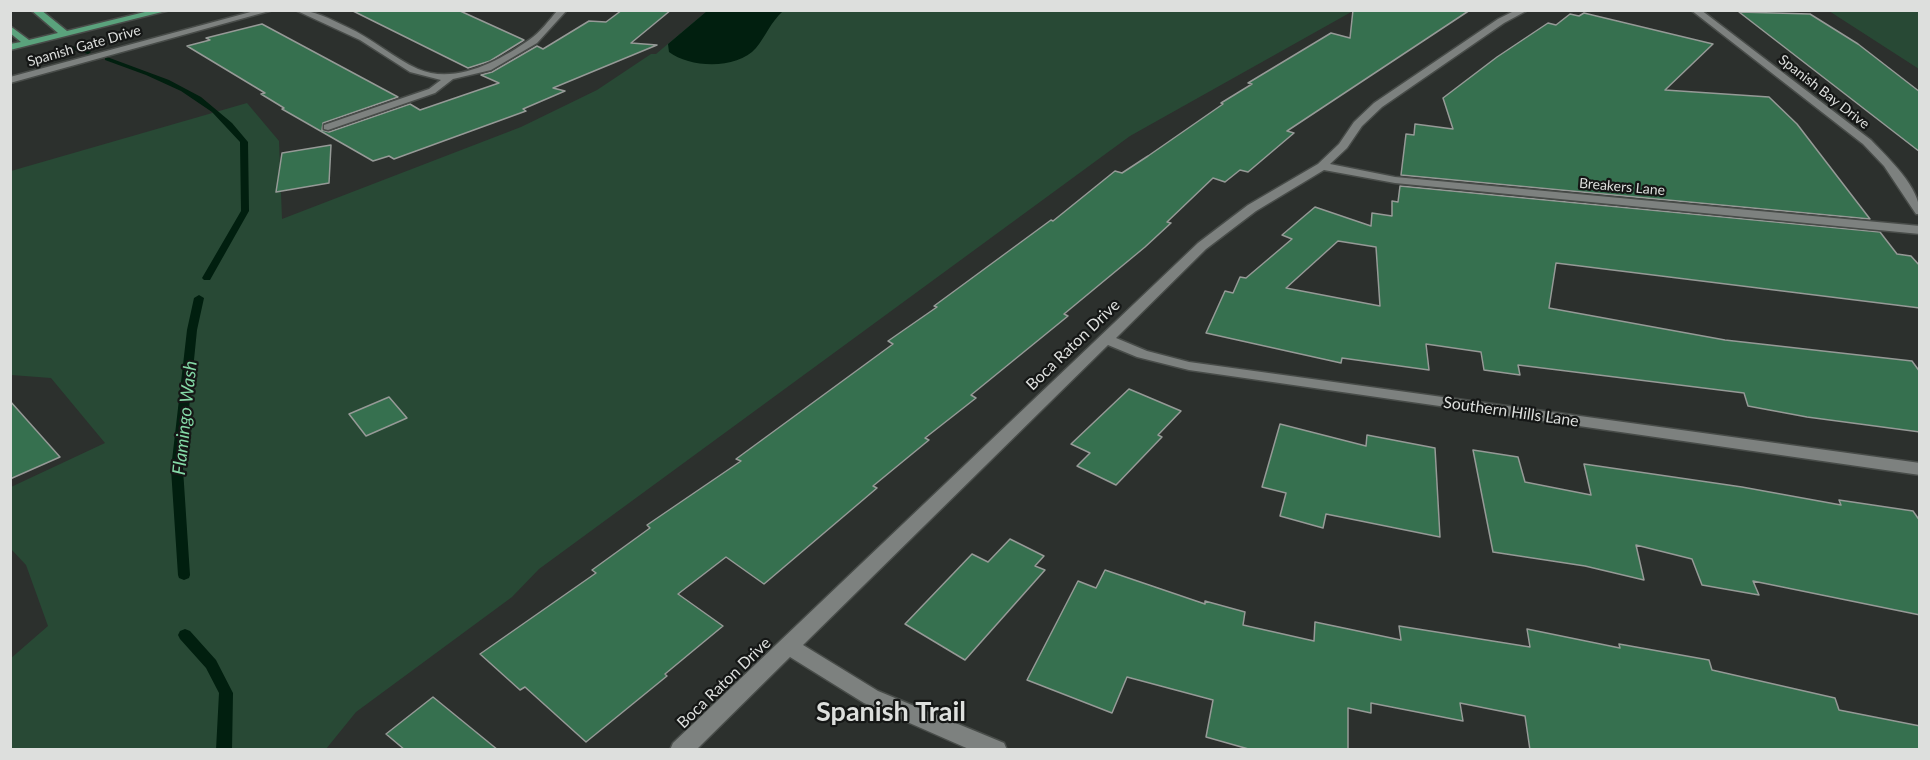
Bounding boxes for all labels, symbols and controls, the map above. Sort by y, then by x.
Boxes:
street label: Spanish Gate Drive [25,22,143,70]
street label: Spanish Bay Drive [1775,51,1873,133]
street label: Breakers Lane [1578,175,1666,199]
street label: Boca Raton Drive [1022,295,1124,395]
water label: Flamingo Wash [168,360,202,476]
street label: Southern Hills Lane [1442,393,1580,431]
street label: Boca Raton Drive [673,633,775,733]
district label: Spanish Trail [816,696,966,728]

